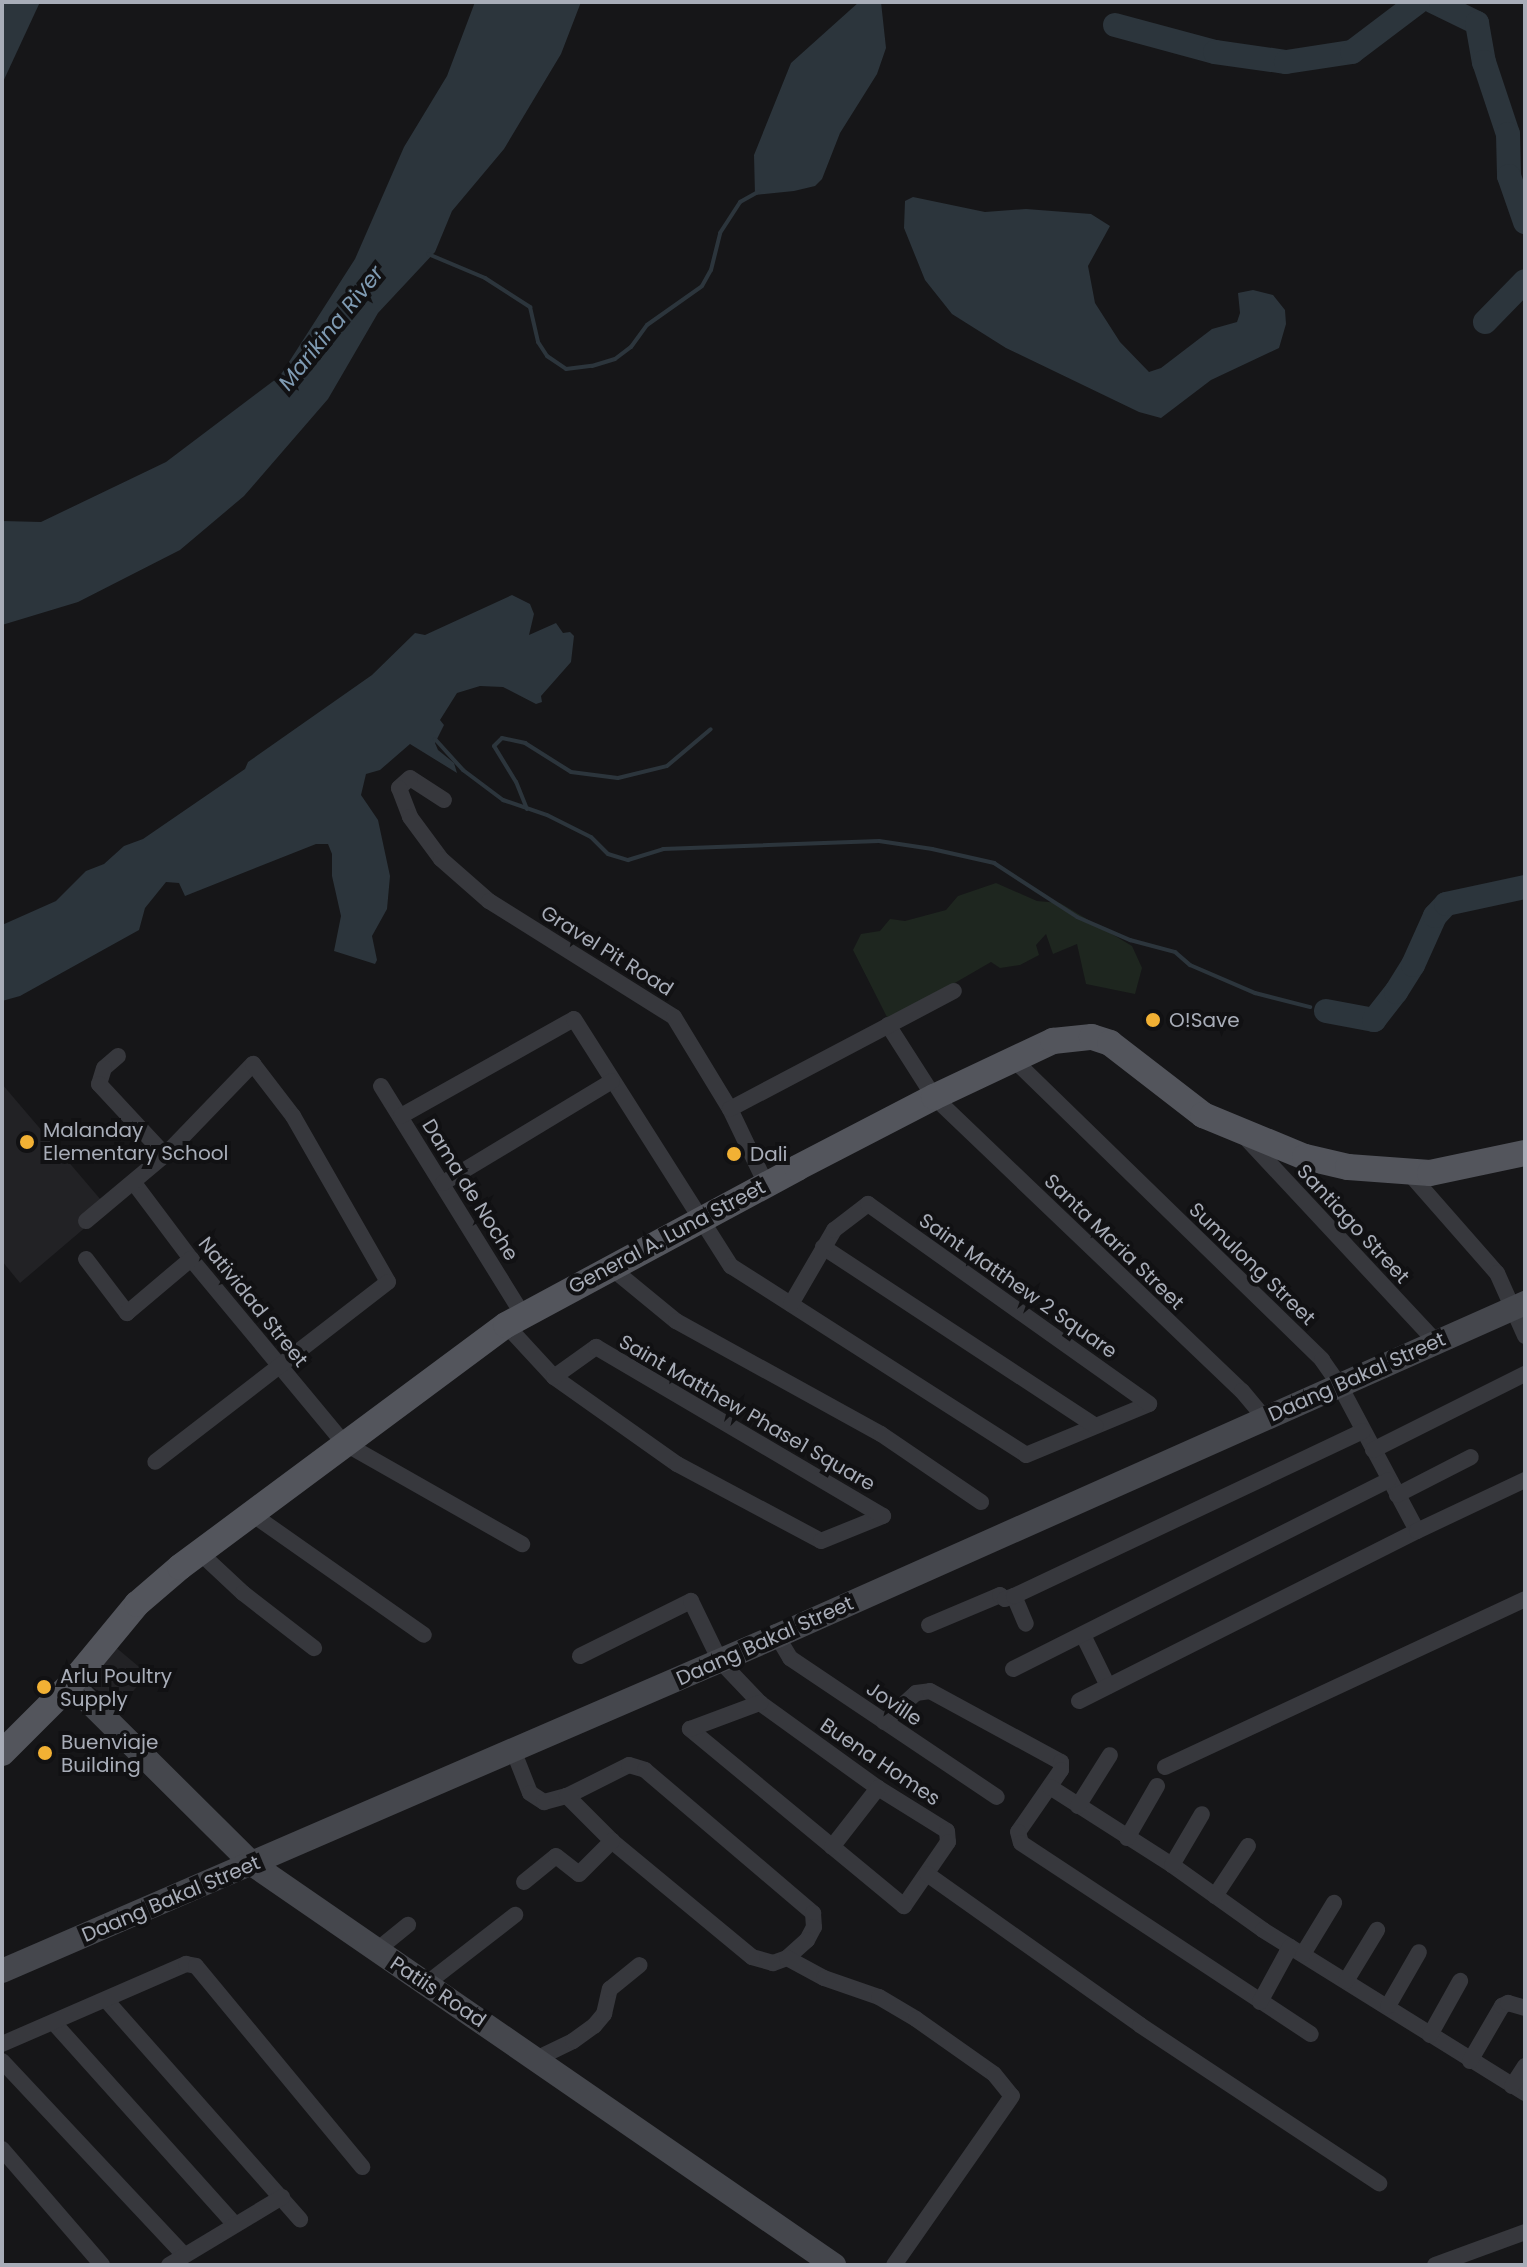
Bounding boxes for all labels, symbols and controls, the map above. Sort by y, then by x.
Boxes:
water label: Marikina River [273,260,389,396]
street label: Gravel Pit Road [536,901,678,1001]
place label: O!Save [1169,1008,1240,1032]
marker: O!Save [1144,1011,1162,1029]
street label: Dama de Noche [417,1115,523,1265]
place label: Malanday Elementary School [43,1118,228,1165]
marker: Malanday Elementary School [18,1133,36,1151]
place label: Dali [750,1142,787,1166]
marker: Dali [725,1145,743,1163]
street label: Santiago Street [1292,1160,1414,1288]
street label: Santa Maria Street [1039,1169,1189,1315]
street label: General A. Luna Street [565,1175,769,1299]
street label: Sumulong Street [1184,1198,1320,1330]
street label: Saint Matthew 2 Square [914,1208,1122,1364]
street label: Natividad Street [193,1232,313,1372]
street label: Daang Bakal Street [1265,1327,1449,1427]
street label: Saint Matthew Phase1 Square [615,1330,879,1496]
street label: Daang Bakal Street [673,1591,857,1691]
place label: Arlu Poultry Supply [60,1664,172,1711]
street label: Joville [862,1677,926,1731]
marker: Arlu Poultry Supply [35,1678,53,1696]
street label: Buena Homes [816,1713,944,1811]
place label: Buenviaje Building [61,1730,158,1777]
marker: Buenviaje Building [36,1744,54,1762]
street label: Daang Bakal Street [78,1851,264,1947]
street label: Patiis Road [386,1951,490,2033]

